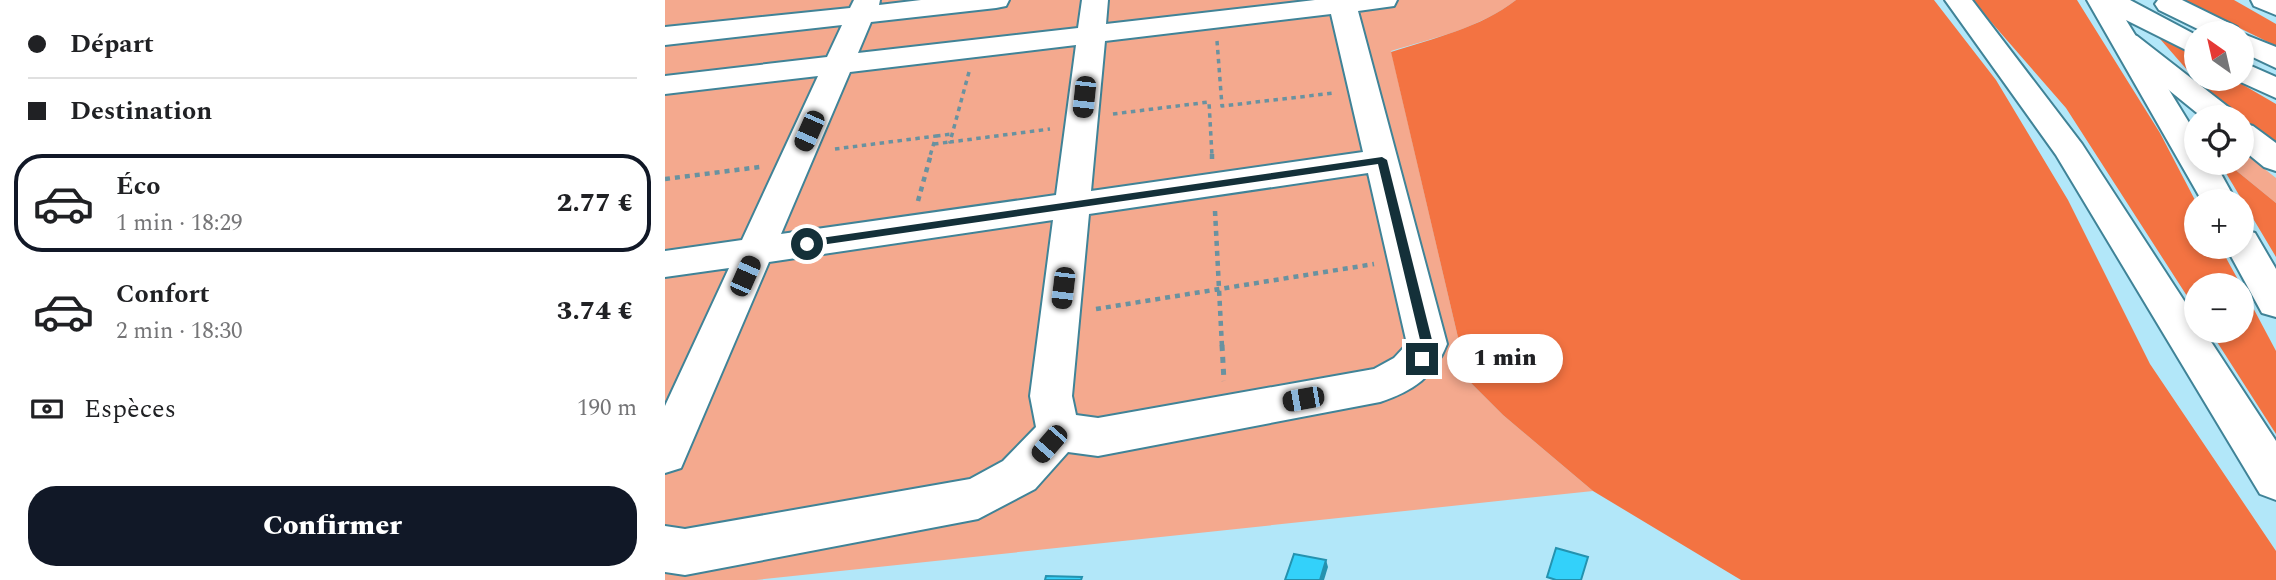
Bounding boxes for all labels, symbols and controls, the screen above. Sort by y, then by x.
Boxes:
north arrow [2184,21,2254,91]
map controls [2184,21,2254,343]
text: Départ [70,24,154,64]
car [1072,75,1097,119]
text: Destination [70,91,212,131]
button: locate [2184,105,2254,175]
car [791,108,828,154]
text: Éco [116,166,160,206]
icon: car [32,172,95,235]
text: 2.77 € [557,183,633,223]
button: + [2184,189,2254,259]
text: 1 min · 18:29 [116,206,243,241]
route start [791,228,823,260]
car [727,253,764,299]
car [1051,266,1076,310]
button: − [2184,273,2254,343]
text: Confort [116,274,210,314]
icon: car [32,280,95,343]
text: 3.74 € [557,291,633,331]
text: 2 min · 18:30 [116,314,243,349]
callout: 1 min [1447,334,1562,384]
text: 1 min [1473,341,1537,376]
route end [1406,343,1438,375]
car [1281,385,1326,413]
text: Espèces [84,389,176,429]
icon: cash [28,390,66,428]
text: 190 m [577,391,637,426]
car [1028,421,1071,467]
button: Confirmer [28,486,637,566]

